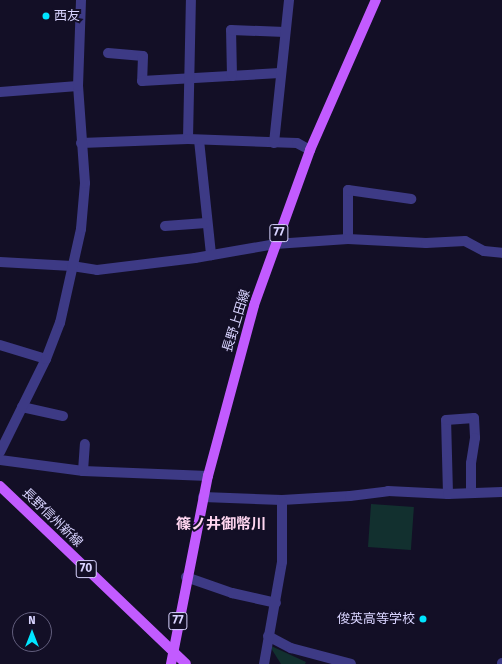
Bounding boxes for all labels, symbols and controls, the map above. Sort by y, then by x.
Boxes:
place label: 西友 [54,8,80,24]
marker: 西友 [41,11,51,21]
road number: 77 [269,223,289,243]
street label: 長野上田線 [220,288,254,354]
street label: 長野信州新線 [19,485,85,551]
district label: 篠ノ井御幣川 [176,516,266,534]
road number: 70 [75,559,97,579]
road number: 77 [168,611,188,631]
place label: 俊英高等学校 [337,611,415,627]
north arrow [12,612,52,652]
text: N [28,614,36,627]
marker: 俊英高等学校 [418,614,428,624]

